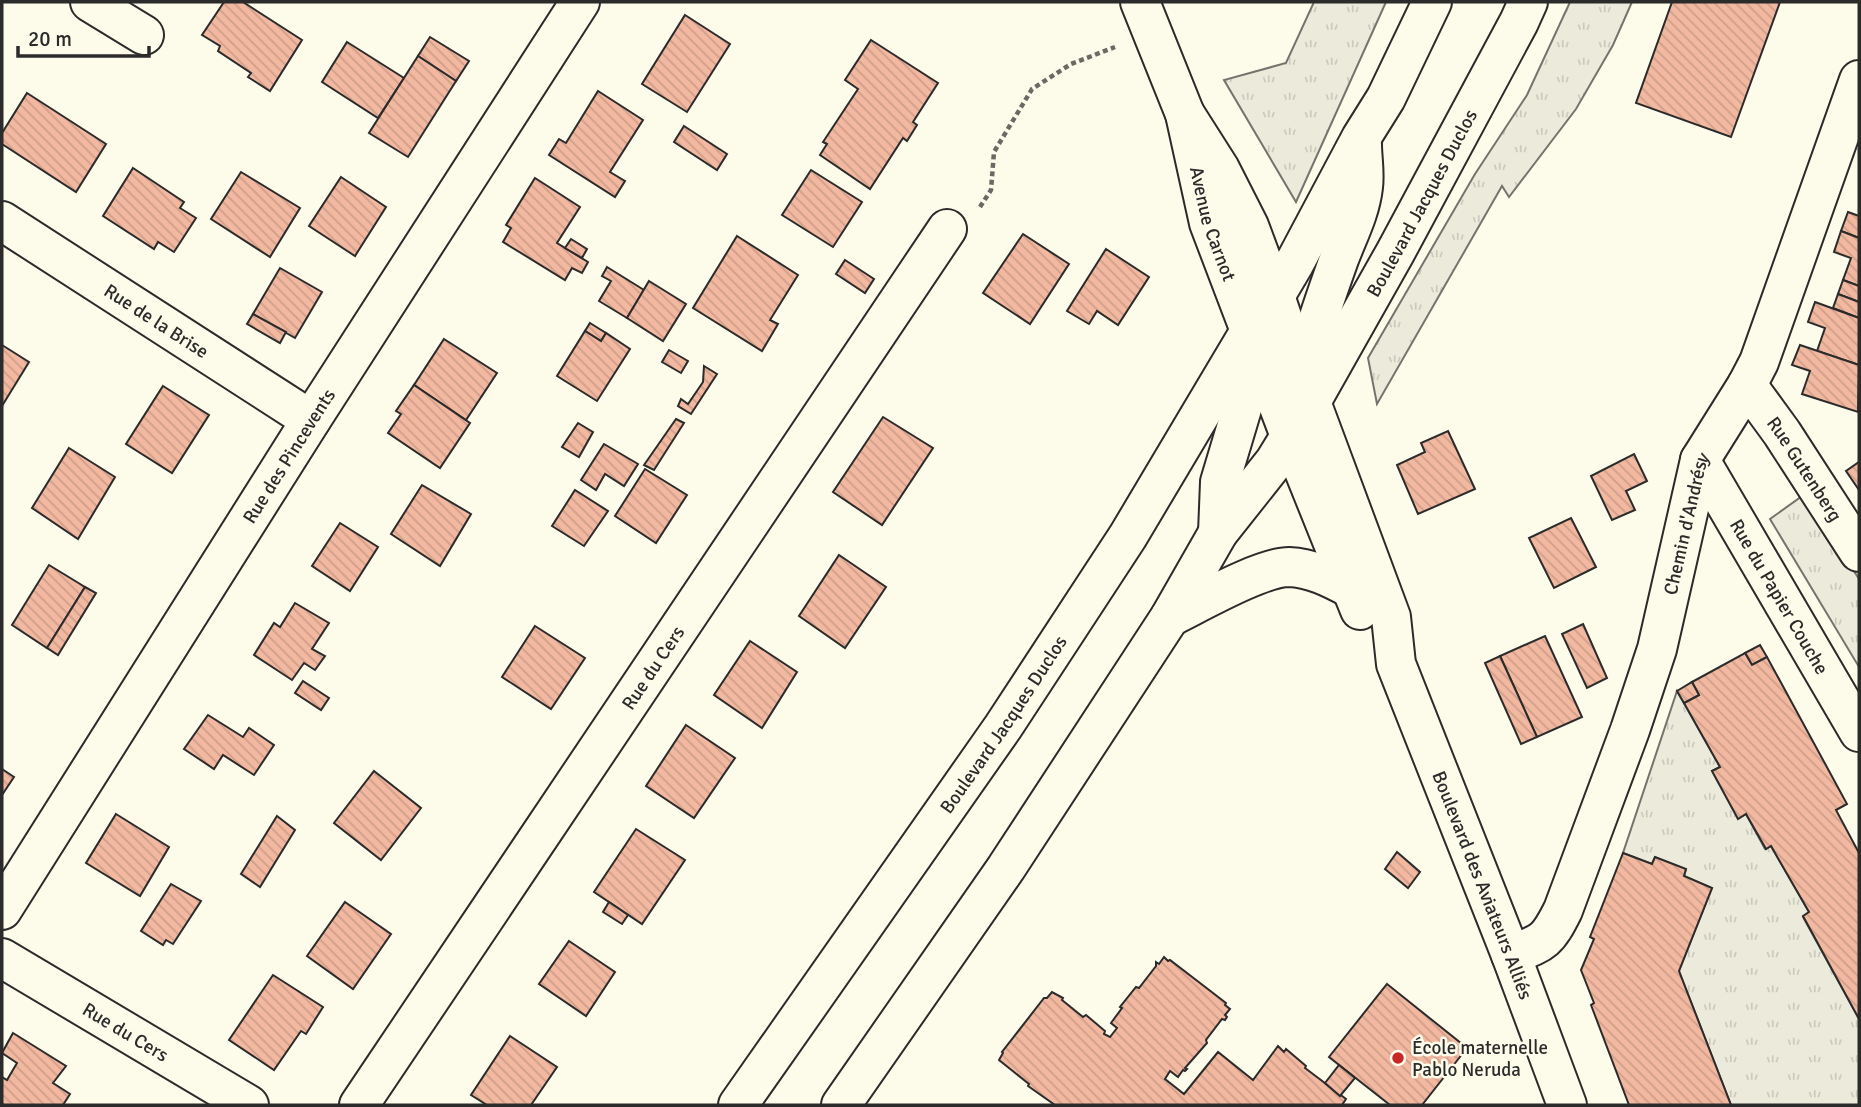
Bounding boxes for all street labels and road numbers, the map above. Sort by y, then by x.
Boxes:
street label: Boulevard Jacques Duclos [1362,105,1483,302]
street label: Avenue Carnot [1184,164,1241,285]
street label: Rue de la Brise [99,279,213,364]
street label: Rue des Pincevents [238,384,341,528]
street label: Rue Gutenberg [1761,412,1847,526]
street label: Chemin d'Andrésy [1659,447,1715,597]
street label: Rue du Papier Couche [1724,515,1834,679]
street label: Rue du Cers [617,621,690,715]
street label: Boulevard Jacques Duclos [935,631,1073,819]
street label: Boulevard des Aviateurs Alliés [1426,768,1538,1003]
street label: Rue du Cers [78,998,173,1067]

